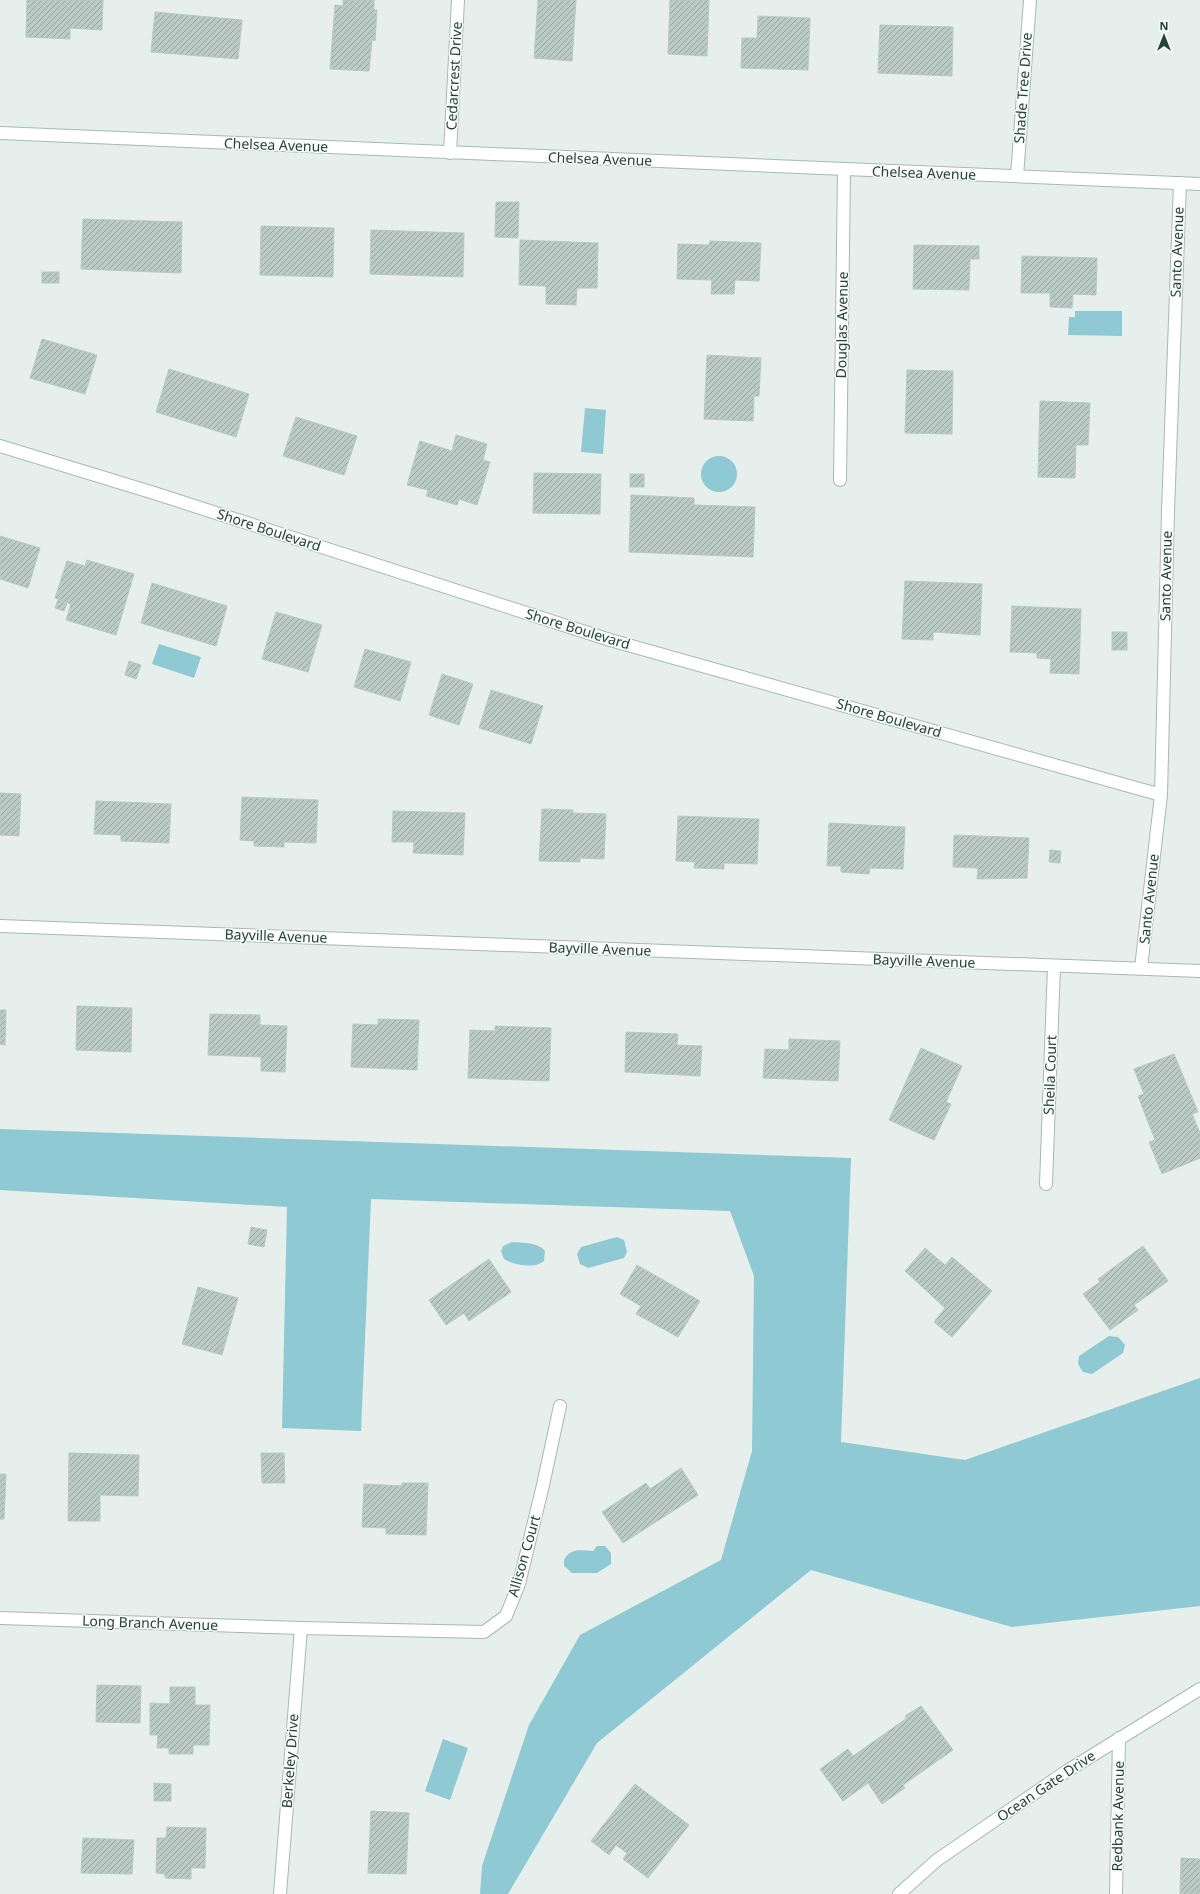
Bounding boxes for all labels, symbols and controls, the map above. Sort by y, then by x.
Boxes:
north arrow [1144,16,1184,56]
text: N [1160,18,1168,33]
street label: Cedarcrest Drive [441,21,466,131]
street label: Shade Tree Drive [1009,32,1036,144]
street label: Chelsea Avenue [224,133,329,156]
street label: Chelsea Avenue [548,147,653,170]
street label: Chelsea Avenue [872,161,977,184]
street label: Santo Avenue [1165,206,1188,298]
street label: Douglas Avenue [831,271,852,379]
street label: Shore Boulevard [215,504,324,555]
street label: Santo Avenue [1155,530,1176,621]
street label: Shore Boulevard [524,604,633,653]
street label: Shore Boulevard [834,693,944,742]
street label: Santo Avenue [1134,853,1163,945]
street label: Bayville Avenue [224,924,328,947]
street label: Bayville Avenue [548,937,652,960]
street label: Bayville Avenue [872,949,976,972]
street label: Sheila Court [1039,1035,1060,1115]
street label: Allison Court [503,1513,544,1599]
street label: Long Branch Avenue [82,1611,218,1634]
street label: Berkeley Drive [277,1713,302,1809]
street label: Ocean Gate Drive [993,1746,1099,1826]
street label: Redbank Avenue [1107,1760,1128,1871]

